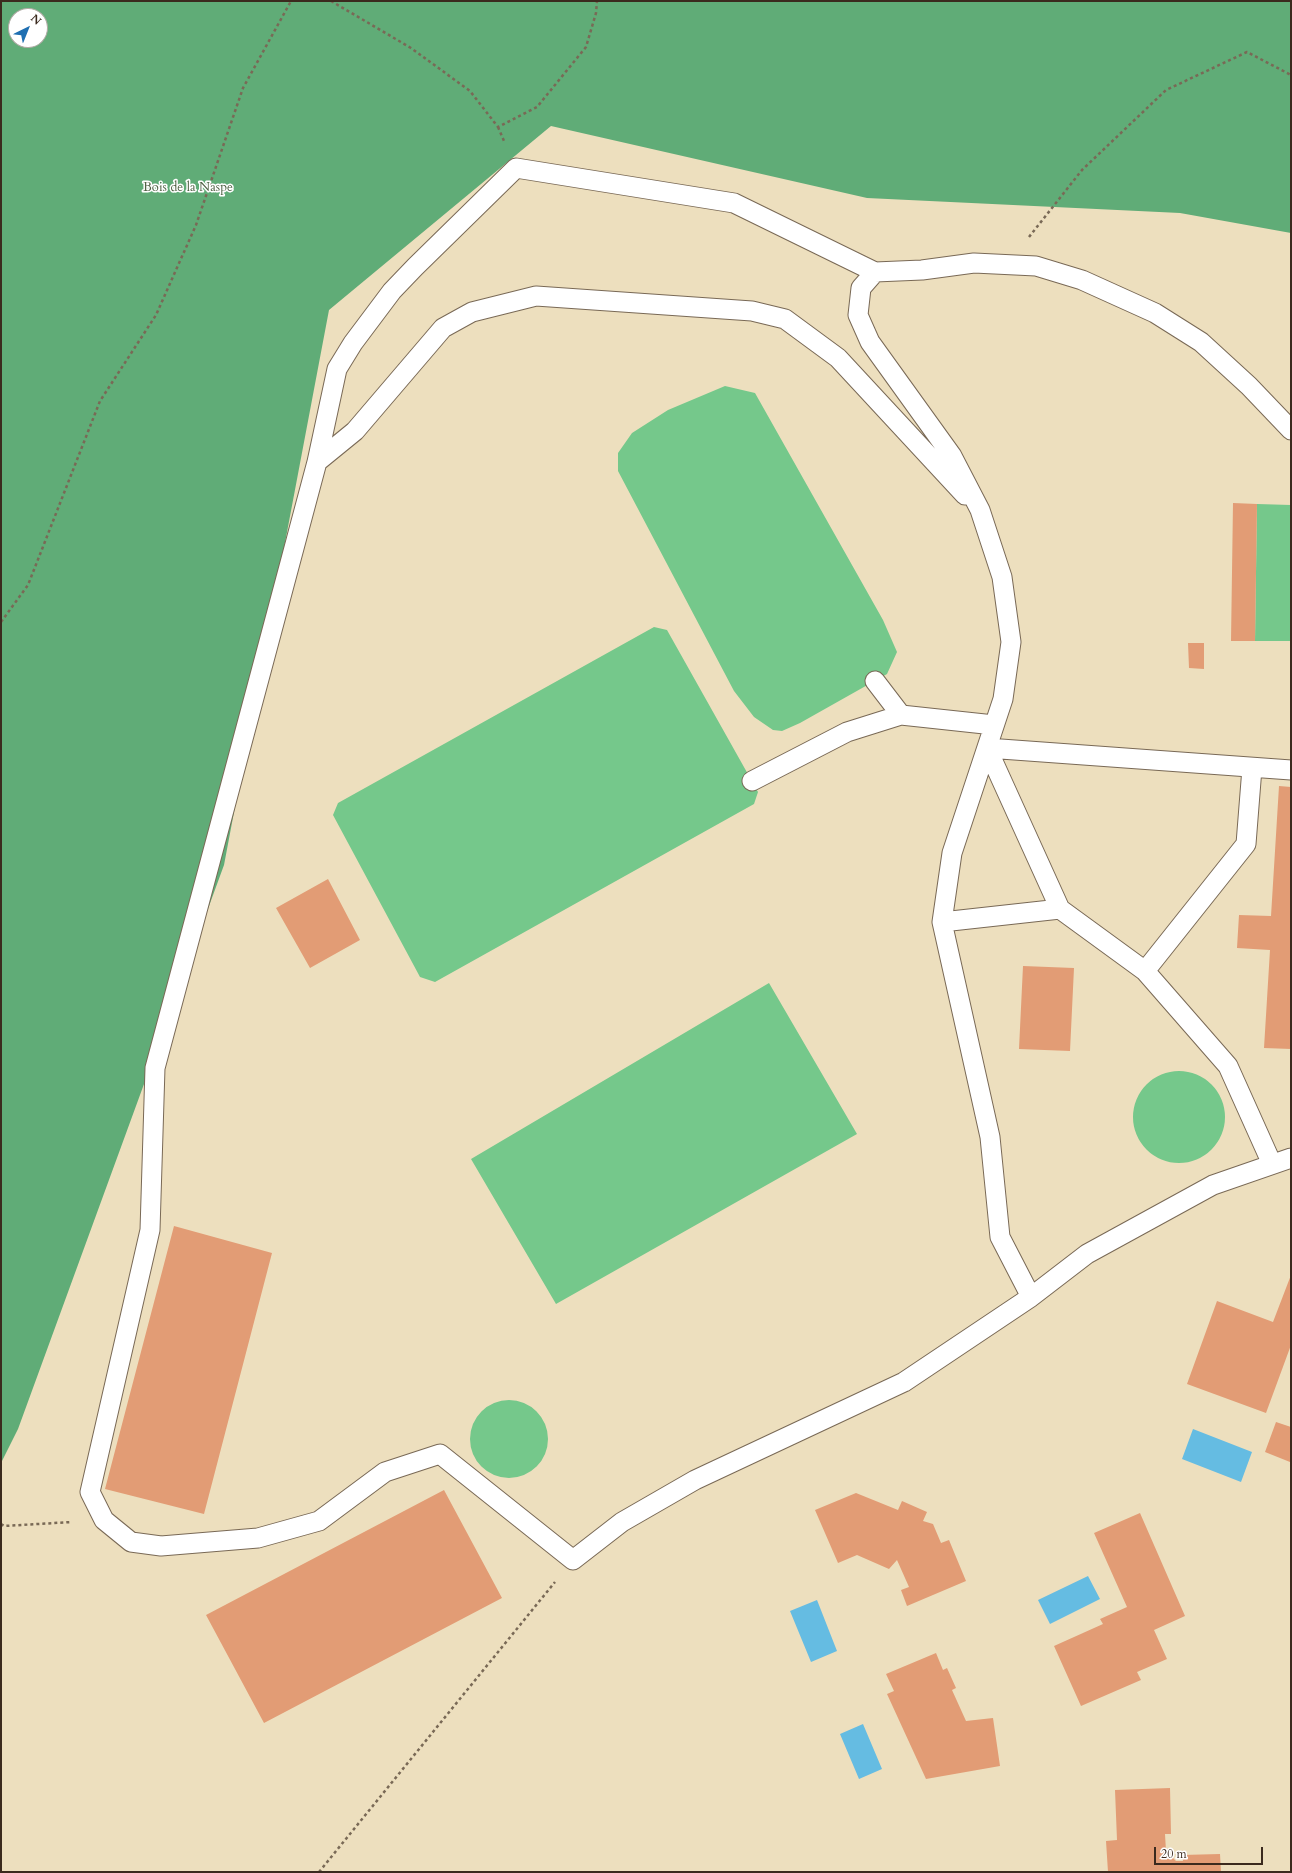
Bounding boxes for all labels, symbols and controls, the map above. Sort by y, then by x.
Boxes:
north arrow [8,8,48,48]
text: N [27,11,44,28]
park label: Bois de la Naspe [143,180,233,196]
scale bar [1156,1839,1265,1865]
text: 20 m [1161,1846,1187,1862]

